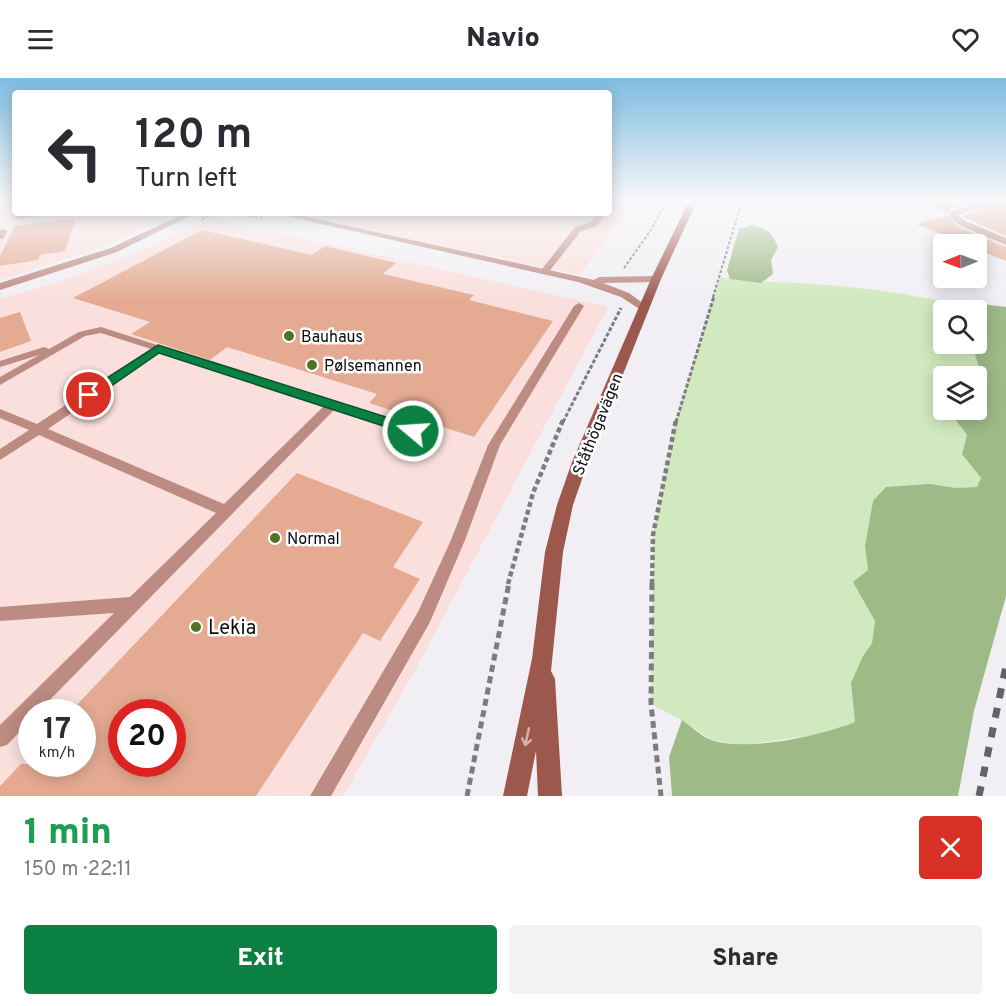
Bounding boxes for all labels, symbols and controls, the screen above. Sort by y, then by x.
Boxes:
text: Navio [466,22,540,56]
icon: menu [24,23,57,56]
icon: heart [949,23,982,56]
text: 120 m [135,110,252,163]
icon: left [36,114,114,192]
text: Turn left [135,162,237,196]
north arrow [933,234,987,288]
map controls [933,234,987,420]
button: search [933,300,987,354]
place label: Bauhaus [301,328,363,348]
marker: Bauhaus [282,329,296,343]
place label: Pølsemannen [324,357,422,377]
marker: Pølsemannen [305,358,319,372]
button: layers [933,366,987,420]
pin [63,369,114,420]
street label: Ståthögavägen [569,371,628,479]
icon: arrive [72,378,105,411]
position arrow [381,399,445,463]
place label: Normal [287,530,340,550]
marker: Normal [268,531,282,545]
place label: Lekia [208,616,256,642]
marker: Lekia [189,620,203,634]
speed limit sign: 20 [108,699,186,777]
text: 17 [43,712,71,749]
one-way arrow [521,726,532,746]
text: km/h [39,744,75,763]
text: 1 min [24,811,112,857]
button: close [919,816,982,879]
text: 150 m · 22:11 [24,857,132,883]
button: Exit [24,925,497,994]
button: Share [509,925,982,994]

